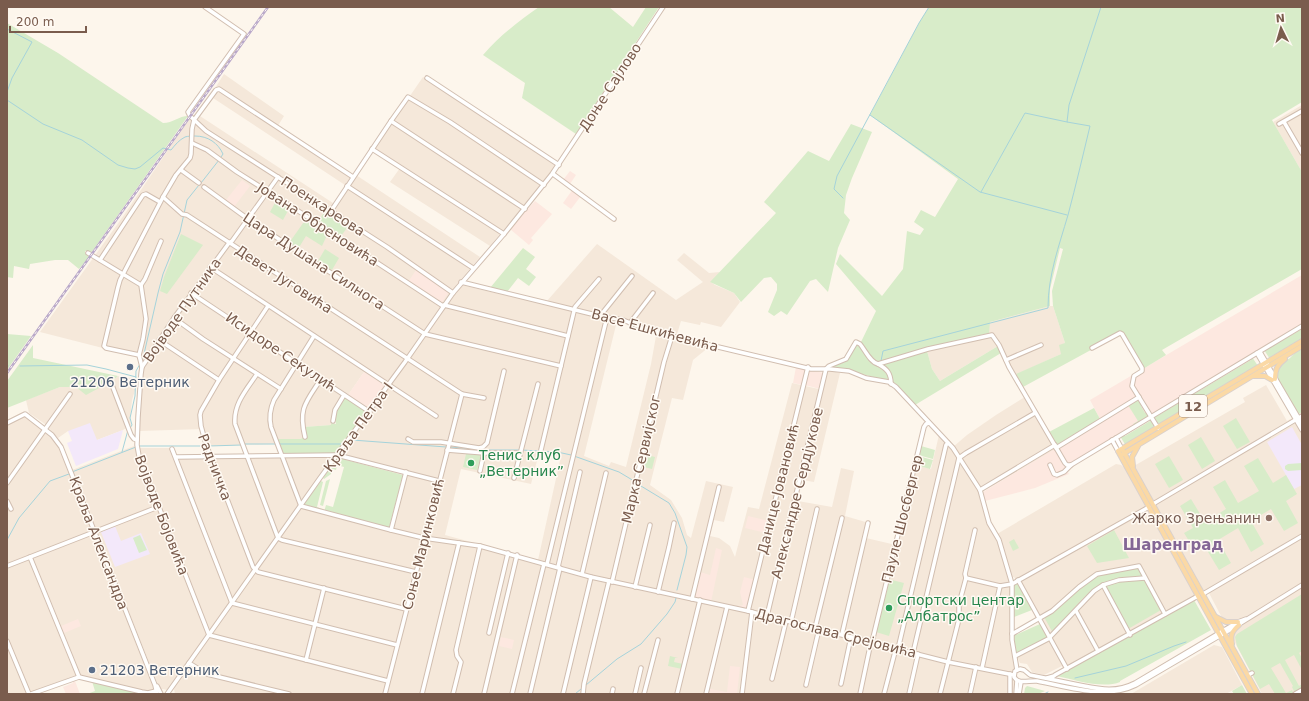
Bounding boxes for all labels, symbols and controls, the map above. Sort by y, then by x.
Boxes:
scale bar [10,8,86,34]
north arrow [1261,8,1301,48]
text: N [1275,12,1285,25]
text: 200 m [16,15,54,29]
street label: Доње Сајлово [576,40,644,134]
street label: Поенкареова [278,173,368,239]
street label: Јована Обреновића [253,178,382,269]
street label: Цара Душана Силнога [240,209,388,313]
street label: Девет Југовића [233,242,335,316]
street label: Војводе Путника [140,255,224,365]
street label: Васе Ешкићевића [590,305,720,355]
street label: Исидоре Секулић [223,309,339,395]
marker: 21206 Ветерник [125,362,135,372]
place label: 21206 Ветерник [70,374,190,390]
street label: Краља Петра I [320,379,396,475]
street label: Марка Сервијског [618,393,664,525]
road number: 12 [1179,395,1207,417]
street label: Александре Сердјукове [768,406,826,580]
street label: Данице Јовановић [754,422,802,556]
street label: Радничка [195,431,235,503]
place label: Тенис клуб „Ветерник” [478,447,564,479]
street label: Војводе Бојовића [132,453,192,577]
street label: Пауле Шосбергер [878,453,926,585]
marker: Тенис клуб „Ветерник” [466,458,476,468]
street label: Краља Александра [66,474,132,612]
street label: Соње Маринковић [399,476,447,612]
place label: Жарко Зрењанин [1132,510,1261,526]
marker: Жарко Зрењанин [1264,513,1274,523]
district label: Шаренград [1123,536,1223,554]
place label: Спортски центар „Албатрос” [897,592,1024,624]
marker: Спортски центар „Албатрос” [884,603,894,613]
street label: Драгослава Срејовића [754,605,918,661]
place label: 21203 Ветерник [100,662,220,678]
marker: 21203 Ветерник [87,665,97,675]

